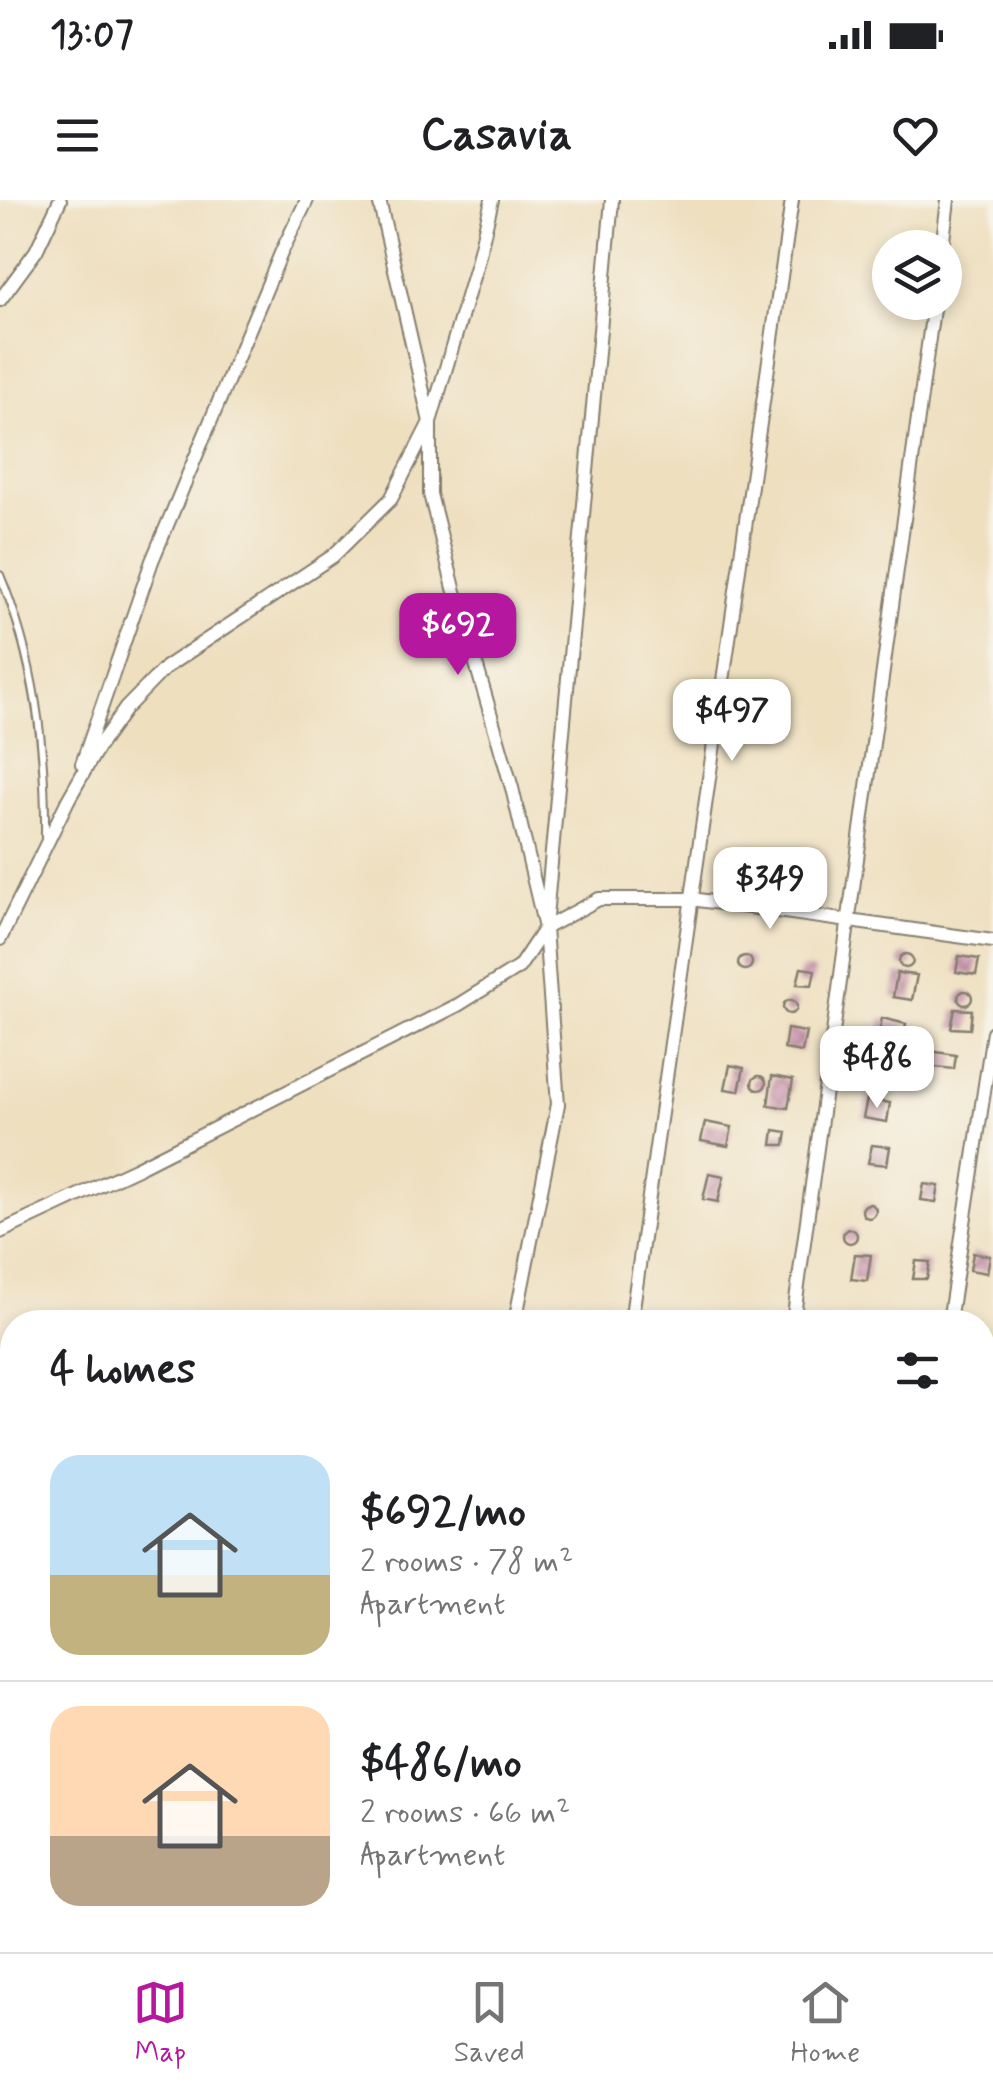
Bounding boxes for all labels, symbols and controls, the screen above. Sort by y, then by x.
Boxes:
text: 13:07 [50,11,134,60]
text: Casavia [421,106,572,165]
icon: menu [50,108,105,163]
icon: heart [888,108,943,163]
map controls [872,230,962,320]
button: layers [872,230,962,320]
pin: $692 [399,593,517,678]
text: $692 [421,604,495,646]
pin: $497 [673,679,791,764]
text: $497 [695,690,769,732]
pin: $349 [711,847,829,932]
text: $349 [735,858,805,900]
pin: $486 [818,1026,936,1111]
text: $486 [842,1037,912,1079]
text: 4 homes [50,1343,196,1398]
icon: filters [890,1343,945,1398]
text: $692/mo [360,1486,526,1541]
icon: home [130,1495,250,1615]
text: 2 rooms · 78 m² [360,1541,573,1583]
text: Apartment [360,1583,505,1625]
text: $486/mo [360,1737,522,1792]
icon: home [130,1746,250,1866]
text: 2 rooms · 66 m² [360,1792,570,1834]
text: Apartment [360,1834,505,1876]
tab: Map [133,1975,188,2072]
tab: Saved [454,1975,525,2072]
tab: Home [790,1975,860,2072]

